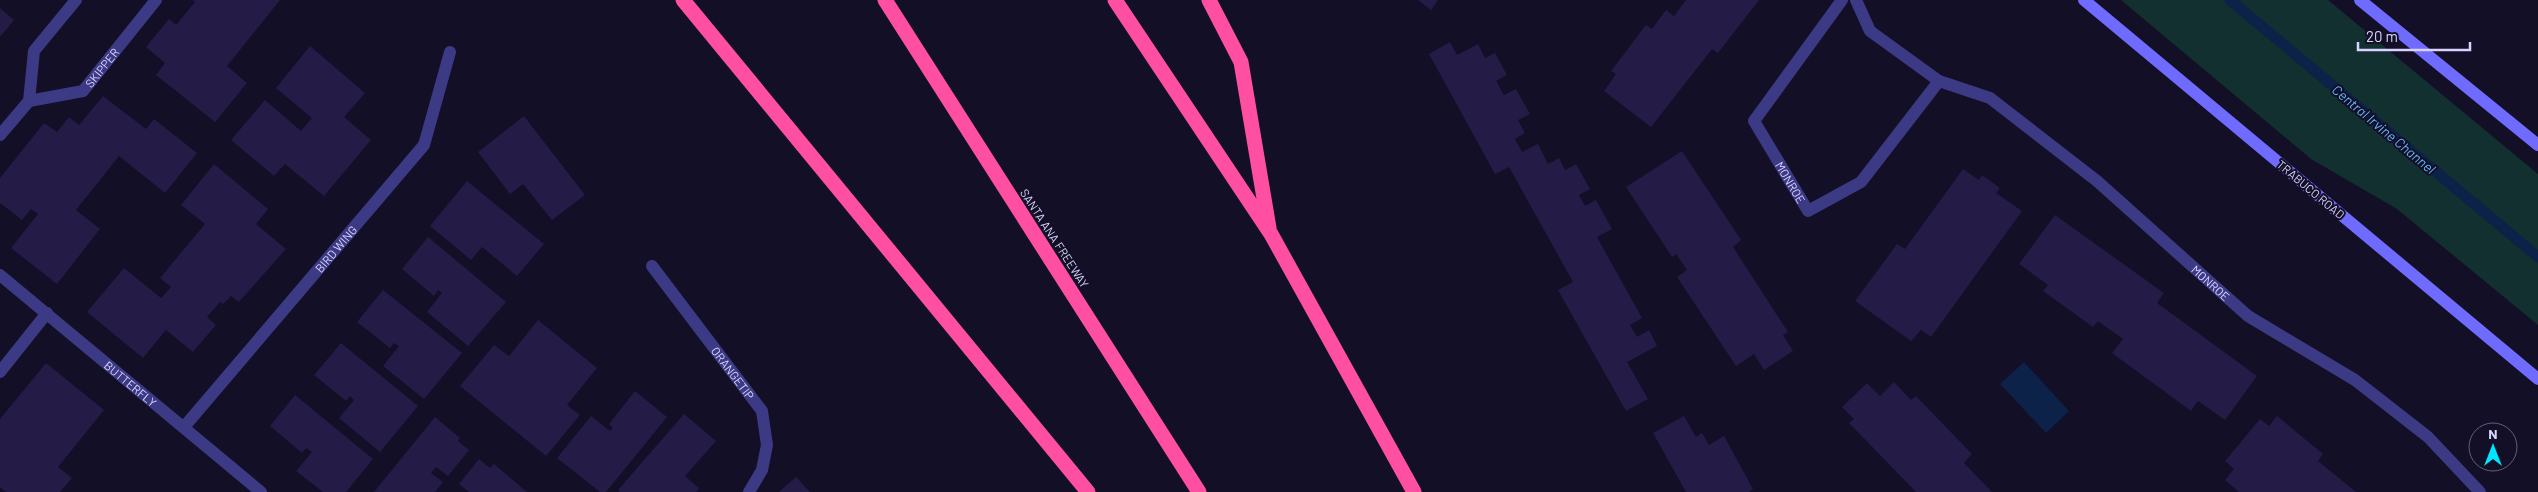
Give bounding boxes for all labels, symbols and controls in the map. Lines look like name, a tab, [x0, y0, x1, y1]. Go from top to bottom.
scale bar	[2358, 20, 2470, 52]
text: 20 m	[2366, 27, 2398, 45]
street label: SKIPPER	[82, 45, 122, 90]
water label: Central Irvine Channel	[2329, 81, 2439, 177]
street label: TRABUCO ROAD	[2274, 157, 2348, 221]
street label: MONROE	[1773, 159, 1809, 206]
street label: SANTA ANA FREEWAY	[1018, 186, 1092, 290]
street label: BIRD WING	[312, 223, 359, 275]
street label: MONROE	[2189, 262, 2233, 303]
street label: ORANGETIP	[709, 344, 757, 402]
street label: BUTTERFLY	[102, 358, 160, 410]
north arrow	[2468, 422, 2518, 472]
text: N	[2488, 425, 2498, 442]

